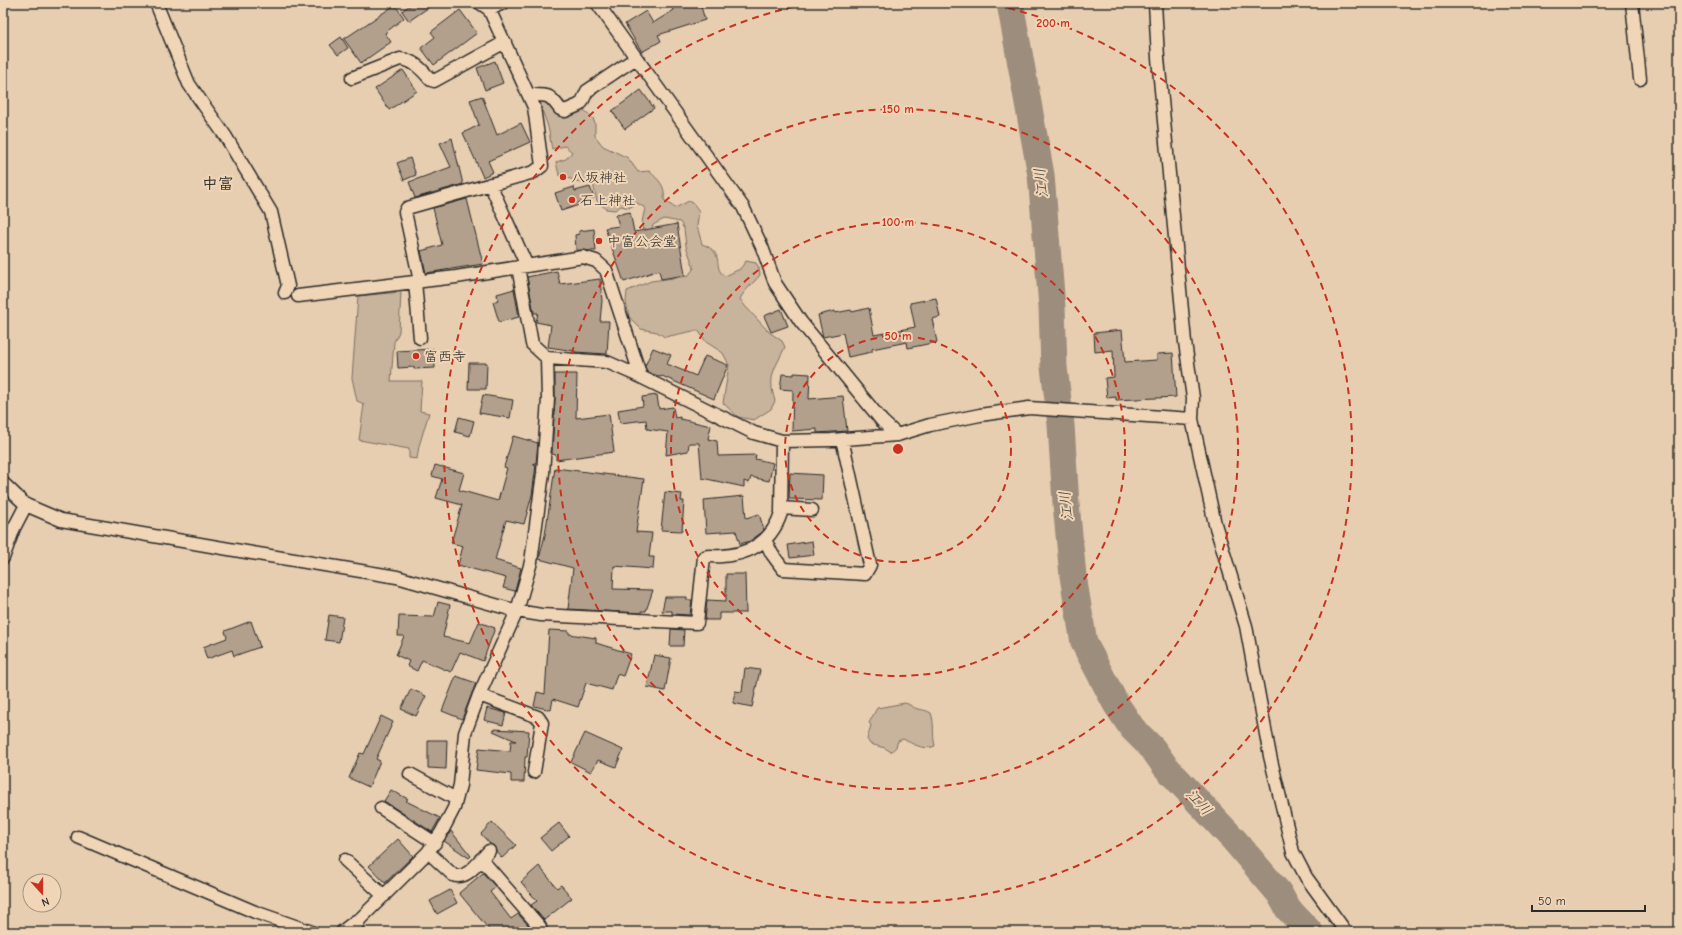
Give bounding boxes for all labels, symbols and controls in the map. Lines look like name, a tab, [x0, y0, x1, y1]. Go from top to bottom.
text: 200 m	[1036, 16, 1070, 30]
text: 150 m	[882, 102, 914, 116]
water label: 江川	[1030, 167, 1052, 199]
place label: 八坂神社	[571, 169, 627, 186]
marker: 八坂神社	[558, 172, 568, 182]
district label: 中富	[202, 175, 234, 193]
place label: 石上神社	[580, 192, 636, 209]
marker: 石上神社	[567, 195, 577, 205]
text: 100 m	[882, 215, 914, 229]
place label: 中富公会堂	[607, 233, 677, 250]
marker: 中富公会堂	[594, 236, 604, 246]
text: 50 m	[884, 329, 912, 343]
place label: 富西寺	[424, 348, 466, 365]
marker: 富西寺	[411, 351, 421, 361]
centre of rings	[891, 442, 905, 456]
water label: 江川	[1055, 490, 1077, 522]
water label: 江川	[1182, 785, 1216, 819]
north arrow	[22, 873, 62, 913]
scale bar	[1532, 887, 1645, 913]
text: 50 m	[1538, 894, 1566, 908]
text: N	[40, 895, 51, 909]

